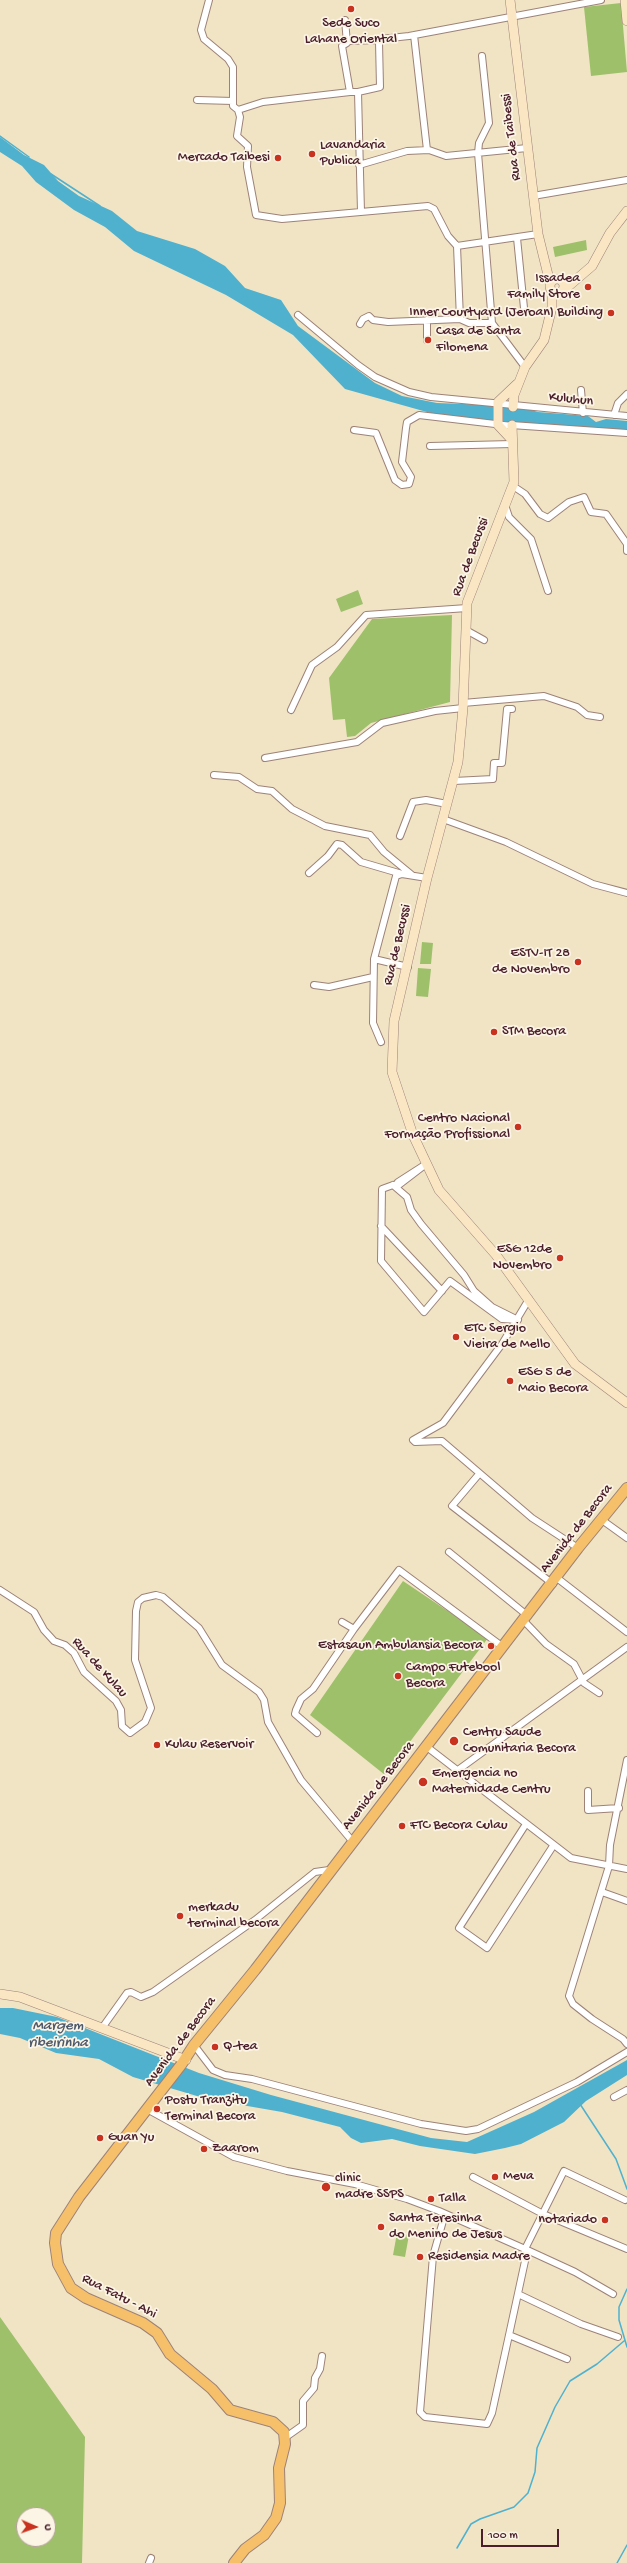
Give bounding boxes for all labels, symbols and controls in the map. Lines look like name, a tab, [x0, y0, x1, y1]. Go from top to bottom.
marker: Sede Suco Lahane Oriental	[346, 4, 356, 14]
place label: Sede Suco Lahane Oriental	[305, 16, 397, 48]
street label: Rua de Taibessi	[498, 92, 526, 182]
place label: Lavandaria Publica	[320, 138, 385, 170]
marker: Lavandaria Publica	[307, 149, 317, 159]
place label: Mercado Taibesi	[178, 150, 270, 166]
marker: Mercado Taibesi	[273, 153, 283, 163]
place label: Issadea Family Store	[507, 271, 580, 304]
marker: Issadea Family Store	[583, 282, 593, 292]
place label: Inner Courtyard (Jeroan) Building	[409, 305, 603, 321]
marker: Inner Courtyard (Jeroan) Building	[606, 308, 616, 318]
place label: Casa de Santa Filomena	[436, 324, 521, 356]
marker: Casa de Santa Filomena	[423, 335, 433, 345]
street label: Kuluhun	[548, 389, 594, 411]
street label: Rua de Becussi	[449, 515, 493, 599]
street label: Rua de Becussi	[381, 903, 415, 987]
place label: ESTV-IT 28 de Novembro	[492, 946, 570, 978]
marker: ESTV-IT 28 de Novembro	[573, 957, 583, 967]
place label: STM Becora	[502, 1024, 566, 1040]
marker: STM Becora	[489, 1027, 499, 1037]
place label: Centro Nacional Formação Profissional	[384, 1111, 510, 1144]
marker: Centro Nacional Formação Profissional	[513, 1122, 523, 1132]
place label: ESG 12de Novembro	[493, 1242, 552, 1274]
marker: ESG 12de Novembro	[555, 1253, 565, 1263]
place label: ETC Sergio Vieira de Mello	[464, 1321, 550, 1354]
marker: ETC Sergio Vieira de Mello	[451, 1332, 461, 1342]
place label: ESG 5 de Maio Becora	[518, 1365, 588, 1398]
marker: ESG 5 de Maio Becora	[505, 1376, 515, 1386]
street label: Avenida de Becora	[537, 1481, 617, 1577]
street label: Rua de Kulau	[68, 1634, 130, 1702]
place label: Estasaun Ambulansia Becora	[318, 1638, 483, 1654]
marker: Estasaun Ambulansia Becora	[486, 1641, 496, 1651]
place label: Campo Futebool Becora	[406, 1660, 500, 1692]
marker: Campo Futebool Becora	[393, 1671, 403, 1681]
place label: Centru Saude Comunitaria Becora	[463, 1725, 576, 1758]
marker: Centru Saude Comunitaria Becora	[448, 1735, 460, 1747]
place label: Kulau Reservoir	[165, 1737, 253, 1753]
street label: Avenida de Becora	[339, 1738, 419, 1834]
marker: Kulau Reservoir	[152, 1740, 162, 1750]
place label: Emergencia no Maternidade Centru	[432, 1766, 550, 1798]
marker: Emergencia no Maternidade Centru	[417, 1776, 429, 1788]
place label: FTC Becora Culau	[410, 1818, 507, 1834]
marker: FTC Becora Culau	[397, 1821, 407, 1831]
place label: merkadu terminal becora	[188, 1900, 279, 1932]
marker: merkadu terminal becora	[175, 1911, 185, 1921]
street label: Avenida de Becora	[142, 1994, 220, 2090]
water label: Margem ribeirinha	[28, 2018, 88, 2053]
place label: Q-tea	[223, 2039, 258, 2055]
marker: Q-tea	[210, 2042, 220, 2052]
place label: Postu Tranzitu Terminal Becora	[165, 2093, 256, 2126]
marker: Postu Tranzitu Terminal Becora	[152, 2104, 162, 2114]
place label: Guan Yu	[108, 2130, 154, 2146]
marker: Guan Yu	[95, 2133, 105, 2143]
place label: Zaarom	[212, 2141, 259, 2157]
marker: Zaarom	[199, 2144, 209, 2154]
place label: Meva	[503, 2169, 534, 2185]
place label: clinic madre SSPS	[335, 2171, 404, 2204]
marker: Meva	[490, 2172, 500, 2182]
marker: clinic madre SSPS	[320, 2181, 332, 2193]
place label: Talla	[439, 2191, 466, 2207]
marker: Talla	[426, 2194, 436, 2204]
place label: Santa Teresinha do Menino de Jesus	[389, 2211, 502, 2244]
place label: notariado	[538, 2212, 597, 2228]
marker: notariado	[600, 2215, 610, 2225]
marker: Santa Teresinha do Menino de Jesus	[376, 2222, 386, 2232]
place label: Residensia Madre	[428, 2249, 530, 2265]
marker: Residensia Madre	[415, 2252, 425, 2262]
street label: Rua Fatu - Ahi	[79, 2271, 159, 2323]
north arrow	[16, 2507, 56, 2547]
scale bar	[483, 2521, 561, 2547]
text: U	[41, 2524, 53, 2531]
text: 100 m	[488, 2529, 518, 2543]

